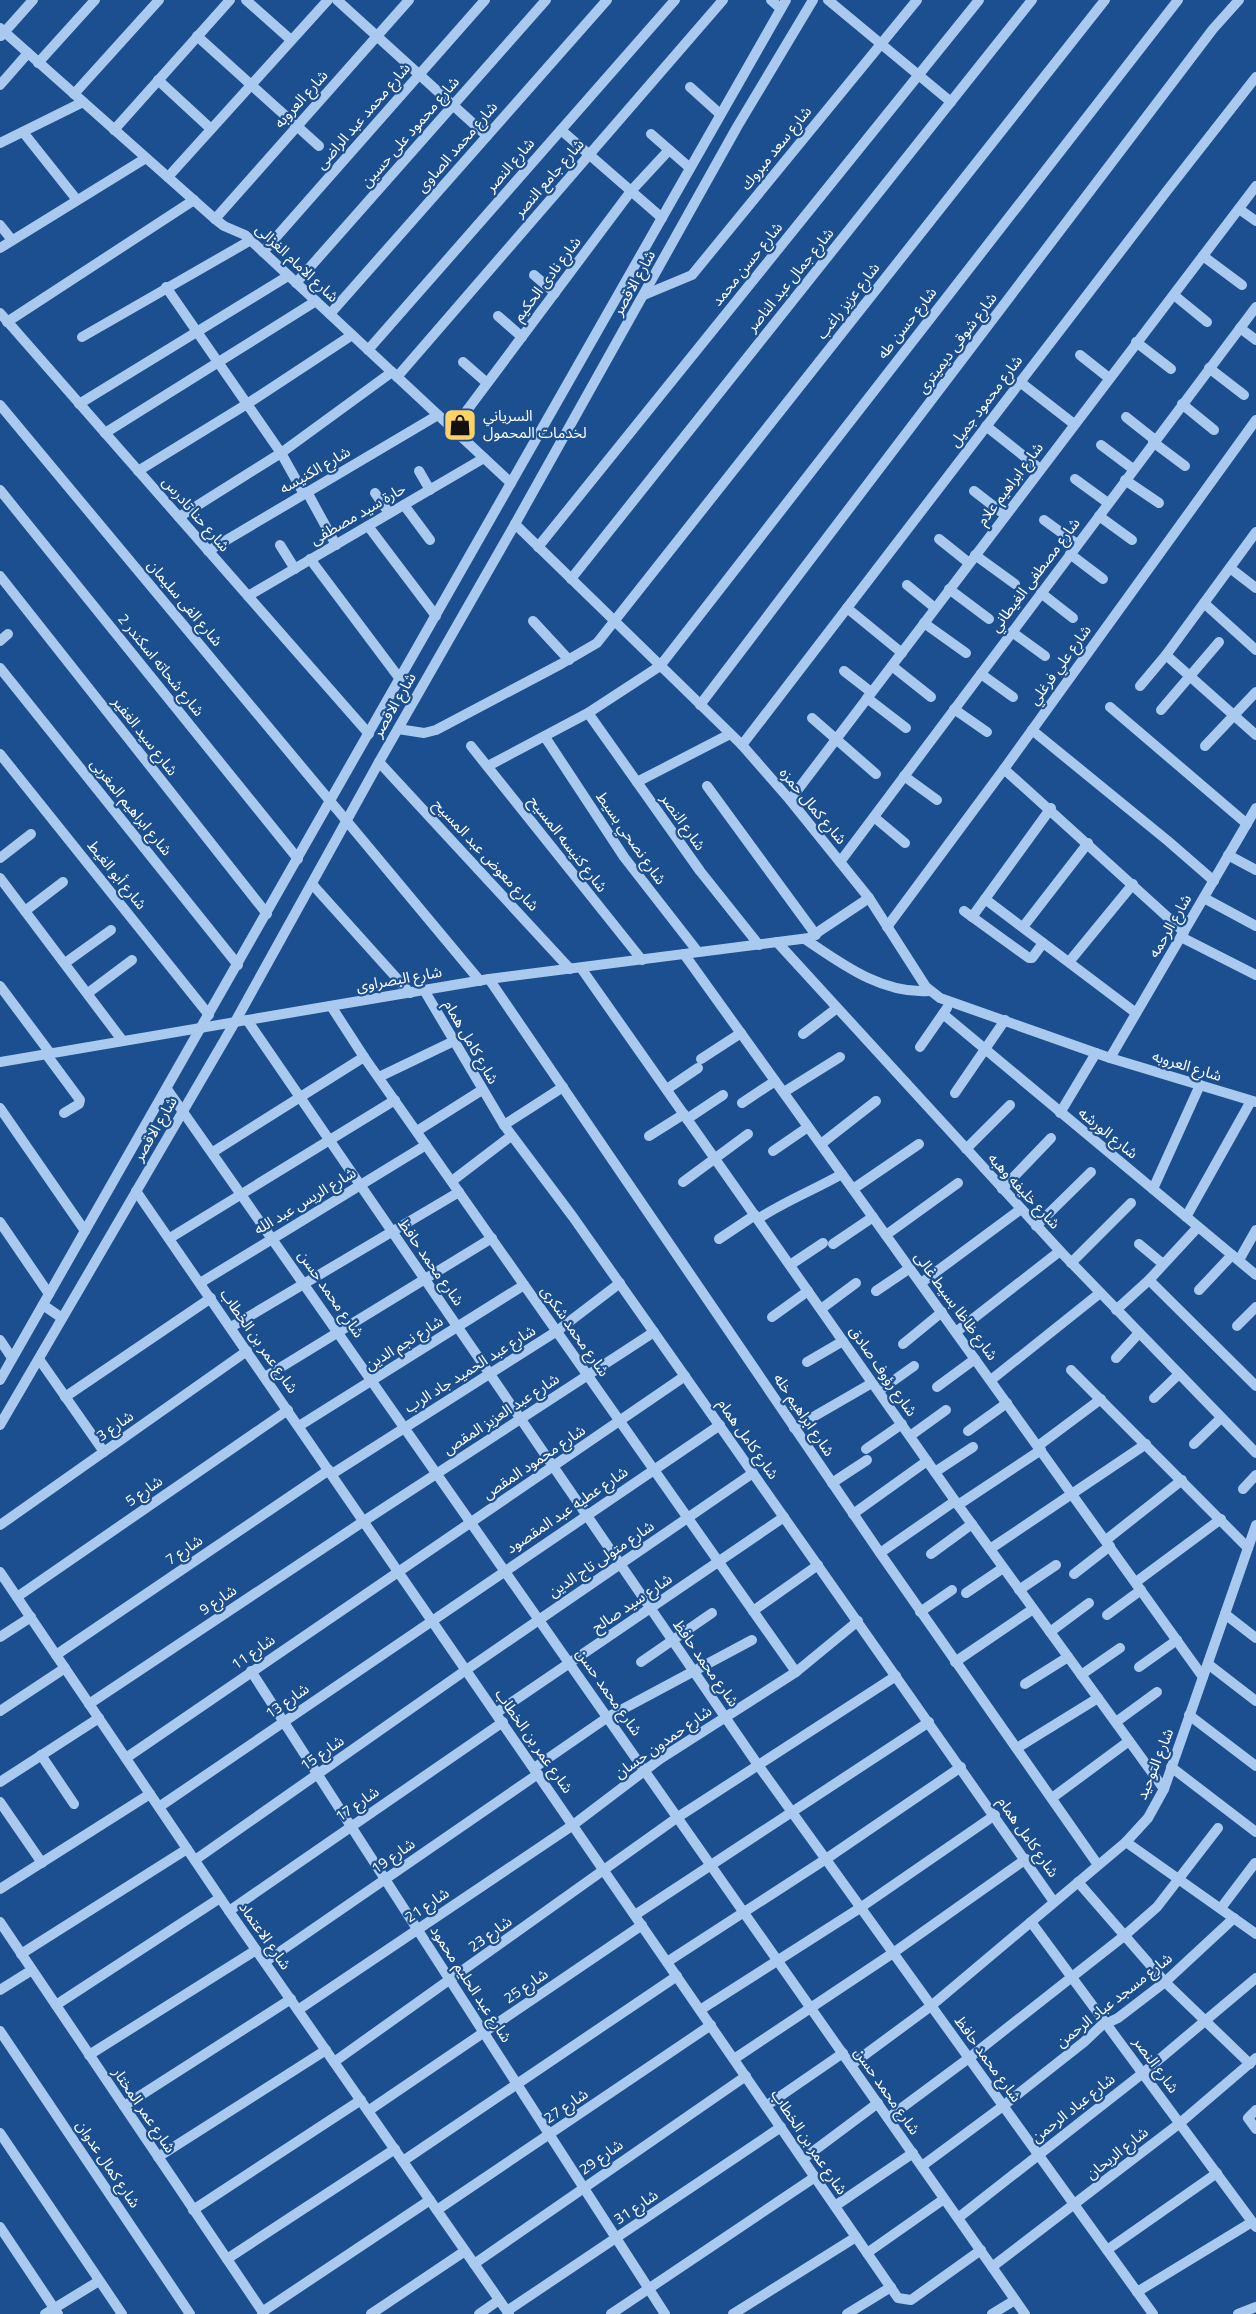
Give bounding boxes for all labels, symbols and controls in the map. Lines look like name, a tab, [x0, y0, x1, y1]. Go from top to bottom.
street label: شارع محمد عبد الراضى	[310, 57, 417, 175]
street label: شارع العروبه	[268, 64, 334, 134]
street label: شارع محمود على حسين	[355, 71, 465, 193]
street label: شارع محمد الصاوى	[411, 96, 504, 198]
street label: شارع سعد مبروك	[734, 101, 818, 195]
street label: شارع النصر	[479, 132, 541, 198]
street label: شارع جامع النصر	[507, 133, 590, 223]
street label: شارع حسن محمد	[705, 216, 789, 311]
street label: شارع الامام الغزالى	[250, 218, 344, 308]
street label: شارع جمال عبد الناصر	[740, 222, 840, 338]
street label: شارع نادى الحكيم	[507, 231, 587, 327]
street label: شارع الاقصر	[606, 246, 662, 321]
street label: شارع عزيز راغب	[810, 257, 886, 345]
street label: شارع حسن طه	[871, 282, 943, 364]
street label: شارع شوقى ديميترى	[911, 287, 1003, 399]
street label: شارع محمود جميل	[943, 350, 1029, 452]
place label: السرياني لخدمات المحمول	[483, 404, 587, 444]
shop icon: السرياني لخدمات المحمول	[442, 407, 478, 443]
street label: شارع ابراهيم علام	[971, 437, 1050, 531]
street label: شارع الكنيسه	[275, 440, 355, 500]
street label: شارع حنا تادرس	[156, 471, 236, 557]
street label: حارة سيد مصطفى	[306, 477, 410, 550]
street label: شارع مصطفى الغيطاني	[984, 512, 1086, 637]
street label: شارع الفى سليمان	[141, 554, 229, 652]
street label: شارع شحاته اسكندر 2	[112, 608, 210, 722]
street label: شارع علي فرغلي	[1023, 620, 1098, 710]
street label: شارع الاقصر	[365, 668, 422, 743]
street label: شارع سيد الغفير	[106, 690, 184, 781]
street label: شارع ابراهيم المغربى	[84, 753, 178, 861]
street label: شارع كمال حمزه	[773, 762, 853, 850]
street label: شارع نصحي بسيط	[590, 786, 672, 890]
street label: شارع النصر	[654, 788, 712, 856]
street label: شارع كنيسه المسيح	[523, 791, 614, 898]
street label: شارع معوض عبد المسيح	[427, 793, 545, 917]
street label: شارع أبو الغيط	[81, 835, 153, 915]
street label: شارع الرحمه	[1142, 889, 1198, 962]
street label: شارع البصراوى	[354, 960, 444, 998]
street label: شارع كامل همام	[437, 995, 505, 1089]
street label: شارع العروبه	[1149, 1044, 1225, 1088]
street label: شارع الاقصر	[126, 1092, 183, 1167]
street label: شارع الورشه	[1073, 1101, 1143, 1165]
street label: شارع خليفه وهبه	[982, 1147, 1066, 1235]
street label: شارع الريس عبد الله	[249, 1161, 361, 1241]
street label: شارع محمد حافظ	[392, 1213, 470, 1311]
street label: شارع محمد حسن	[292, 1245, 370, 1343]
street label: شارع ظاظا بسيط غالى	[908, 1246, 1004, 1366]
street label: شارع محمد شكرى	[535, 1280, 616, 1382]
street label: شارع عمر بن الخطاب	[214, 1284, 304, 1399]
street label: شارع نجم الدين	[360, 1309, 448, 1377]
street label: شارع عبد الحميد جاد الرب	[400, 1319, 541, 1419]
street label: شارع رؤوف صادق	[843, 1321, 923, 1422]
street label: شارع عبد العزيز المقص	[438, 1367, 564, 1461]
street label: شارع ابراهيم خله	[767, 1369, 841, 1462]
street label: شارع كامل همام	[711, 1394, 785, 1485]
street label: شارع 3	[91, 1404, 139, 1448]
street label: شارع محمود المقص	[478, 1418, 591, 1506]
street label: شارع عطيه عبد المقصود	[501, 1460, 633, 1560]
street label: شارع 5	[120, 1469, 168, 1513]
street label: شارع متولى تاج الدين	[543, 1514, 659, 1604]
street label: شارع 7	[160, 1528, 208, 1571]
street label: شارع سيد صالح	[587, 1567, 677, 1639]
street label: شارع 9	[194, 1578, 242, 1621]
street label: شارع محمد حافظ	[667, 1614, 745, 1712]
street label: شارع 11	[226, 1628, 280, 1676]
street label: شارع محمد حسن	[570, 1643, 648, 1741]
street label: شارع 13	[260, 1677, 314, 1725]
street label: شارع عمر بن الخطاب	[489, 1684, 579, 1799]
street label: شارع حمدون حسان	[609, 1699, 717, 1785]
street label: شارع التوحيد	[1130, 1724, 1180, 1803]
street label: شارع 15	[295, 1729, 349, 1777]
street label: شارع 17	[330, 1780, 384, 1828]
street label: شارع كامل همام	[991, 1792, 1065, 1883]
street label: شارع 19	[366, 1832, 420, 1880]
street label: شارع 21	[400, 1881, 454, 1929]
street label: شارع الاعتماد	[233, 1897, 297, 1975]
street label: شارع 23	[463, 1910, 517, 1958]
street label: شارع عبد الحليم محمود	[424, 1921, 518, 2048]
street label: شارع مسجد عباد الرحمن	[1050, 1946, 1178, 2053]
street label: شارع 25	[499, 1962, 553, 2010]
street label: شارع محمد حافظ	[948, 2011, 1028, 2108]
street label: شارع النصر	[1127, 2031, 1185, 2099]
street label: شارع محمد حسن	[848, 2042, 926, 2140]
street label: شارع عمر المختار	[106, 2061, 182, 2158]
street label: شارع عباد الرحمن	[1026, 2067, 1120, 2149]
street label: شارع 27	[539, 2082, 593, 2130]
street label: شارع عمر بن الخطاب	[765, 2084, 854, 2200]
street label: شارع كمال عدوان	[70, 2115, 146, 2213]
street label: شارع الريحان	[1080, 2121, 1154, 2185]
street label: شارع 29	[574, 2133, 628, 2181]
street label: شارع 31	[609, 2183, 663, 2231]

